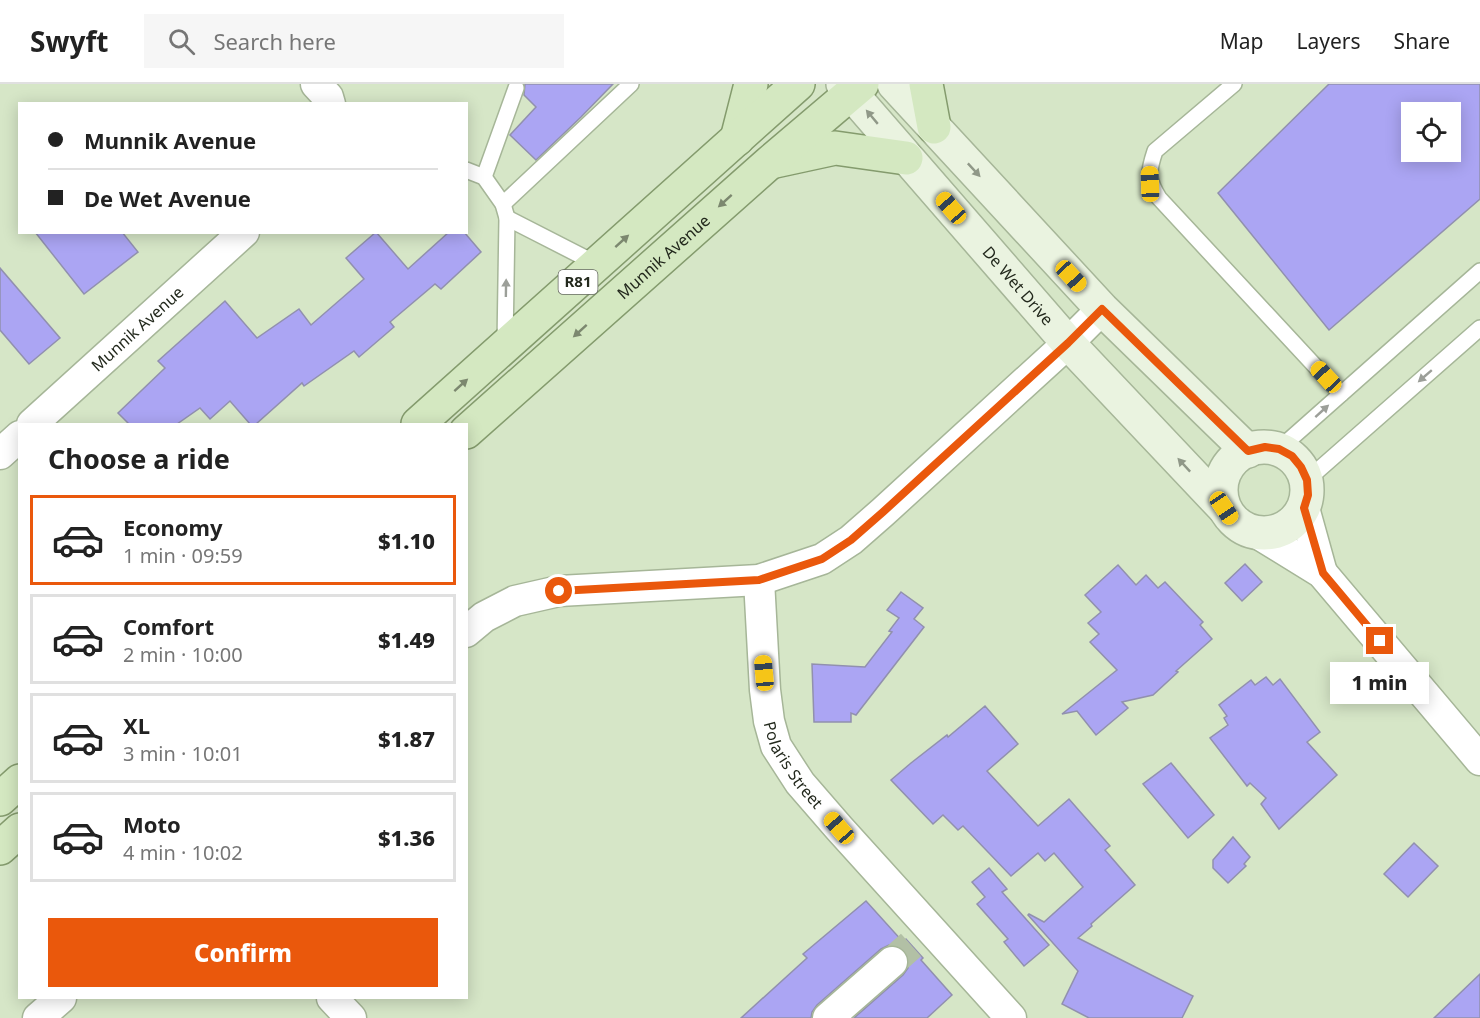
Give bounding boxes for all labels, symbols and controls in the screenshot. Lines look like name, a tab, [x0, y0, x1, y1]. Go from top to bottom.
search box	[144, 14, 564, 68]
text: Swyft	[30, 22, 108, 60]
icon: search	[165, 25, 198, 58]
text: Search here	[213, 26, 336, 56]
text: Map	[1220, 27, 1264, 55]
text: Layers	[1297, 27, 1361, 55]
text: Share	[1394, 27, 1450, 55]
map controls	[1401, 102, 1461, 162]
button: locate	[1401, 102, 1461, 162]
one-way arrow	[866, 110, 879, 125]
text: Munnik Avenue	[84, 125, 256, 155]
one-way arrow	[966, 163, 980, 177]
car	[1140, 166, 1160, 202]
text: De Wet Avenue	[84, 183, 251, 213]
car	[932, 189, 970, 227]
one-way arrow	[718, 194, 733, 207]
street label: Munnik Avenue	[612, 210, 715, 304]
one-way arrow	[615, 234, 630, 248]
street label: De Wet Drive	[978, 241, 1059, 330]
car	[1052, 257, 1090, 295]
road number: R81	[558, 270, 598, 294]
one-way arrow	[501, 279, 511, 298]
street label: Munnik Avenue	[86, 281, 188, 376]
one-way arrow	[573, 324, 588, 337]
car	[1307, 358, 1345, 396]
one-way arrow	[1418, 369, 1433, 382]
one-way arrow	[454, 378, 469, 392]
one-way arrow	[1315, 404, 1330, 418]
text: Choose a ride	[48, 440, 230, 477]
one-way arrow	[1177, 458, 1191, 473]
car	[1206, 488, 1242, 528]
text: Economy	[123, 512, 222, 542]
icon: car	[51, 513, 105, 567]
text: $1.10	[378, 525, 435, 555]
text: 1 min · 09:59	[123, 542, 243, 569]
route start	[545, 577, 572, 604]
text: Comfort	[123, 611, 214, 641]
icon: car	[51, 612, 105, 666]
text: $1.49	[378, 624, 435, 654]
route end	[1366, 627, 1393, 654]
text: 2 min · 10:00	[123, 641, 243, 668]
car	[753, 654, 775, 692]
callout: 1 min	[1330, 662, 1430, 704]
text: 1 min	[1352, 669, 1407, 696]
text: XL	[123, 710, 150, 740]
icon: car	[51, 711, 105, 765]
street label: Polaris Street	[759, 719, 828, 813]
text: $1.87	[378, 723, 435, 753]
text: 3 min · 10:01	[123, 740, 243, 767]
text: Moto	[123, 809, 181, 839]
car	[820, 809, 858, 847]
icon: car	[51, 810, 105, 864]
text: $1.36	[378, 822, 435, 852]
text: 4 min · 10:02	[123, 839, 243, 866]
button: Confirm	[48, 918, 438, 987]

